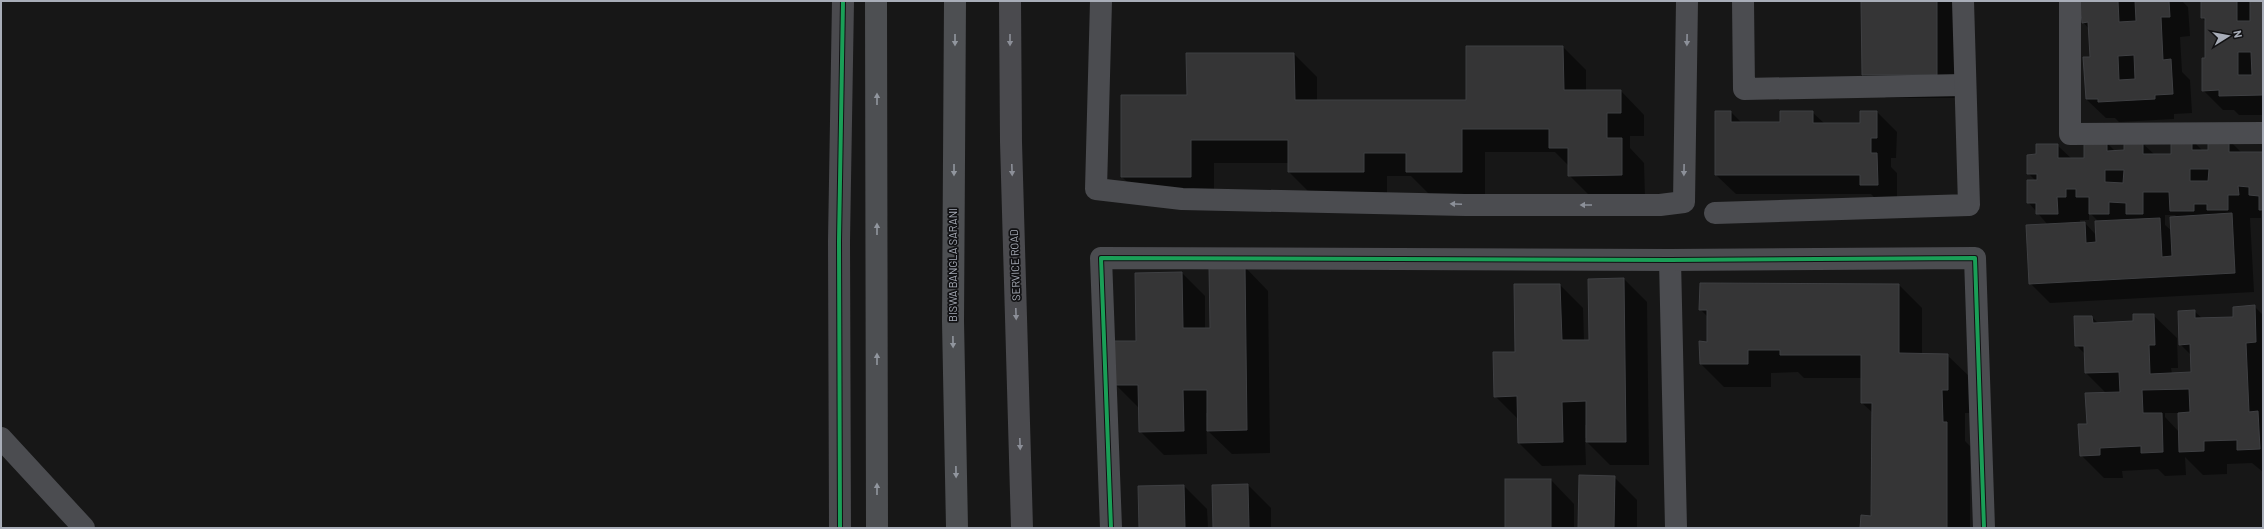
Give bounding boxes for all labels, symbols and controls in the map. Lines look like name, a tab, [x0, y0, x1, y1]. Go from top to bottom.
north arrow	[2208, 16, 2248, 56]
text: N	[2231, 29, 2245, 39]
one-way arrow	[952, 34, 958, 47]
one-way arrow	[1007, 34, 1013, 47]
one-way arrow	[1683, 34, 1690, 46]
one-way arrow	[874, 92, 880, 105]
one-way arrow	[951, 164, 957, 177]
one-way arrow	[1009, 164, 1015, 177]
one-way arrow	[1681, 164, 1687, 177]
one-way arrow	[1450, 201, 1462, 208]
one-way arrow	[1579, 202, 1592, 208]
street label: BISWA BANGLA SARANI	[946, 208, 959, 322]
one-way arrow	[874, 222, 880, 235]
street label: SERVICE ROAD	[1007, 229, 1022, 301]
one-way arrow	[1013, 308, 1019, 321]
one-way arrow	[950, 336, 956, 349]
one-way arrow	[874, 352, 880, 365]
one-way arrow	[1017, 438, 1023, 451]
one-way arrow	[952, 466, 959, 478]
one-way arrow	[874, 482, 880, 495]

